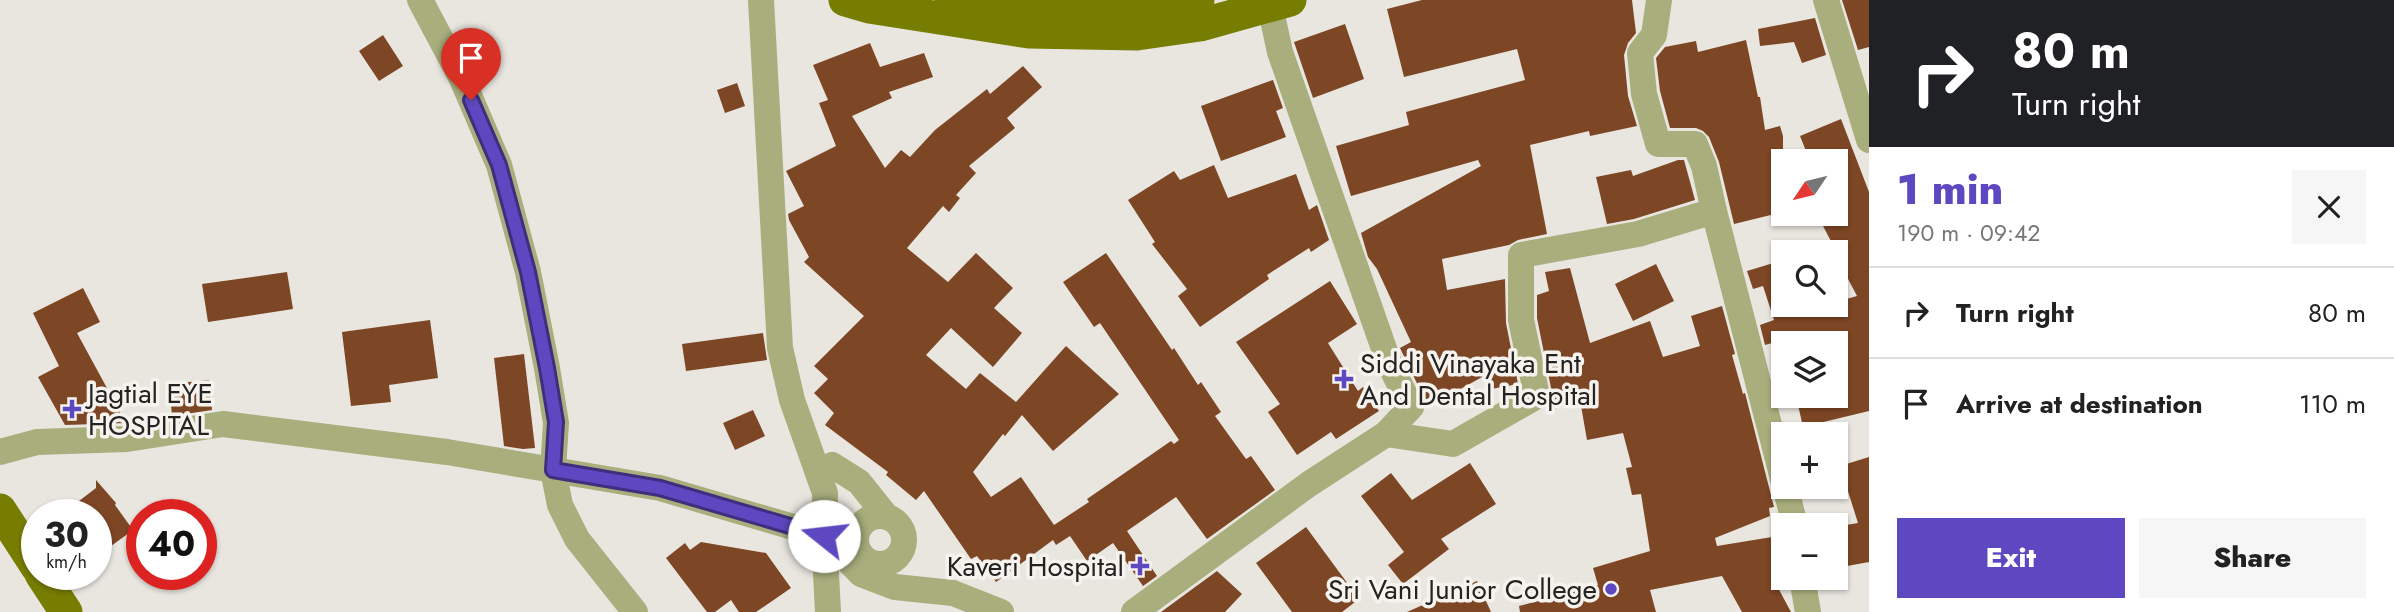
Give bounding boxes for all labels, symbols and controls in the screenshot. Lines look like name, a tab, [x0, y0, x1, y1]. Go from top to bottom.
text: 80 m	[2012, 16, 2130, 86]
pin	[441, 28, 501, 100]
icon: right	[1897, 28, 1988, 119]
icon: arrive	[452, 39, 490, 77]
text: Turn right	[2012, 81, 2141, 127]
north arrow	[1771, 149, 1848, 226]
map controls	[1771, 149, 1848, 590]
text: 1 min	[1897, 159, 2003, 220]
button: close	[2292, 170, 2366, 244]
text: 190 m · 09:42	[1897, 216, 2040, 250]
button: search	[1771, 240, 1848, 317]
icon: right	[1897, 294, 1935, 332]
text: Turn right	[1956, 294, 2074, 332]
text: 80 m	[2308, 294, 2366, 332]
button: layers	[1771, 331, 1848, 408]
place label: Siddi Vinayaka Ent And Dental Hospital	[1360, 343, 1597, 416]
marker: Siddi Vinayaka Ent And Dental Hospital	[1334, 369, 1354, 389]
place label: Jagtial EYE HOSPITAL	[84, 373, 213, 446]
icon: arrive	[1897, 385, 1935, 423]
text: Arrive at destination	[1956, 385, 2203, 423]
text: 110 m	[2299, 385, 2366, 423]
marker: Jagtial EYE HOSPITAL	[62, 399, 82, 419]
button: +	[1771, 422, 1848, 499]
speed limit sign: 40	[126, 499, 217, 590]
position arrow	[787, 499, 861, 573]
text: 30	[44, 510, 89, 560]
button: −	[1771, 513, 1848, 590]
button: Exit	[1897, 518, 2125, 598]
button: Share	[2139, 518, 2366, 598]
place label: Kaveri Hospital	[947, 546, 1124, 587]
text: km/h	[46, 549, 87, 575]
marker: Kaveri Hospital	[1130, 556, 1150, 576]
place label: Sri Vani Junior College	[1328, 569, 1597, 610]
marker: Sri Vani Junior College	[1603, 581, 1619, 597]

